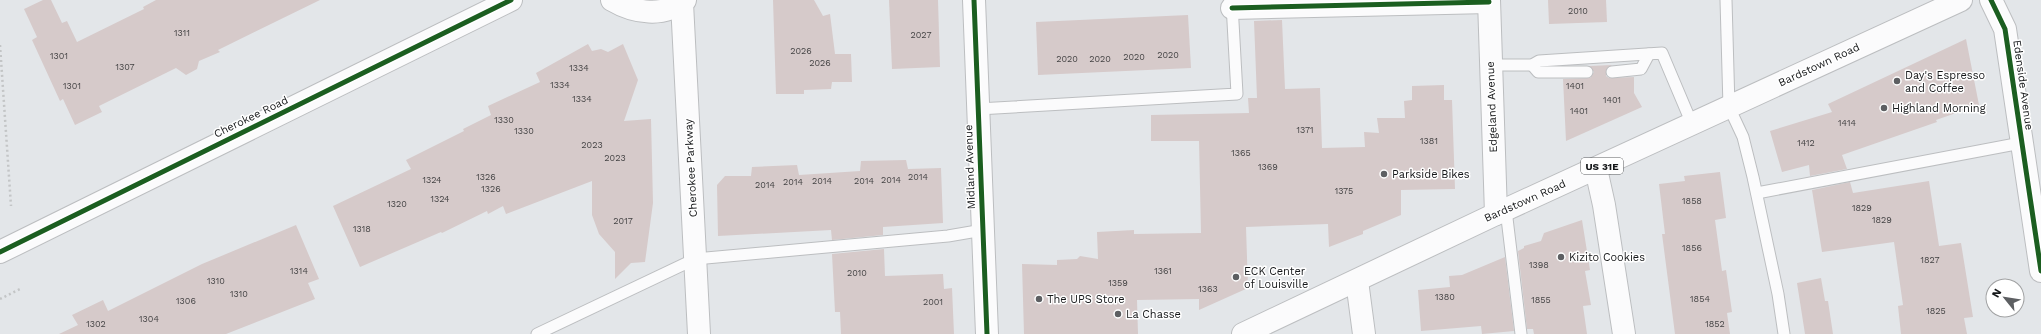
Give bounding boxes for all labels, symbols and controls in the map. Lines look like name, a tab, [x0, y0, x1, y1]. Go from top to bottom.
house number: 2010	[1568, 6, 1588, 16]
house number: 1311	[174, 28, 190, 38]
house number: 2027	[911, 30, 931, 40]
street label: Edenside Avenue	[2010, 39, 2036, 131]
street label: Bardstown Road	[1776, 41, 1862, 89]
house number: 2026	[790, 46, 812, 56]
house number: 2020	[1157, 50, 1179, 60]
house number: 1301	[50, 51, 68, 61]
house number: 2020	[1123, 52, 1145, 62]
house number: 2020	[1056, 54, 1078, 64]
house number: 2020	[1089, 54, 1111, 64]
house number: 2026	[809, 58, 831, 68]
street label: Edgeland Avenue	[1484, 61, 1500, 153]
house number: 1307	[115, 62, 135, 72]
house number: 1334	[569, 63, 589, 73]
place label: Day's Espresso and Coffee	[1905, 69, 1985, 95]
marker: Day's Espresso and Coffee	[1892, 76, 1902, 86]
house number: 1334	[550, 80, 570, 90]
house number: 1301	[63, 81, 81, 91]
house number: 1401	[1566, 81, 1584, 91]
street label: Cherokee Road	[212, 93, 290, 141]
house number: 1334	[572, 94, 592, 104]
house number: 1401	[1603, 95, 1621, 105]
place label: Highland Morning	[1892, 102, 1986, 115]
marker: Highland Morning	[1879, 103, 1889, 113]
house number: 1401	[1570, 106, 1588, 116]
house number: 1330	[494, 115, 514, 125]
street label: Cherokee Parkway	[682, 118, 700, 217]
house number: 1414	[1838, 118, 1856, 128]
street label: Midland Avenue	[962, 124, 978, 210]
house number: 1371	[1297, 125, 1313, 135]
house number: 1330	[514, 126, 534, 136]
house number: 1381	[1420, 136, 1438, 146]
house number: 1412	[1797, 138, 1815, 148]
house number: 2023	[581, 140, 603, 150]
house number: 1365	[1231, 148, 1251, 158]
house number: 2023	[604, 153, 626, 163]
road number: US 31E	[1581, 158, 1623, 174]
house number: 1369	[1258, 162, 1278, 172]
place label: Parkside Bikes	[1392, 168, 1470, 181]
marker: Parkside Bikes	[1379, 169, 1389, 179]
house number: 1326	[476, 172, 496, 182]
house number: 2014	[908, 172, 928, 182]
house number: 1324	[422, 175, 442, 185]
house number: 2014	[881, 175, 901, 185]
house number: 2014	[812, 176, 832, 186]
house number: 2014	[854, 176, 874, 186]
house number: 2014	[783, 177, 803, 187]
street label: Bardstown Road	[1482, 177, 1568, 225]
house number: 2014	[755, 180, 775, 190]
house number: 1326	[481, 184, 501, 194]
house number: 1375	[1335, 186, 1353, 196]
house number: 1324	[430, 194, 450, 204]
house number: 1858	[1682, 196, 1702, 206]
house number: 1320	[387, 199, 407, 209]
house number: 1829	[1852, 203, 1872, 213]
house number: 1829	[1872, 215, 1892, 225]
house number: 2017	[613, 216, 633, 226]
house number: 1318	[353, 224, 371, 234]
house number: 1856	[1682, 243, 1702, 253]
place label: Kizito Cookies	[1569, 251, 1645, 264]
marker: Kizito Cookies	[1556, 252, 1566, 262]
house number: 1827	[1920, 255, 1940, 265]
house number: 1398	[1529, 260, 1549, 270]
place label: ECK Center of Louisville	[1244, 265, 1308, 291]
house number: 1314	[290, 266, 308, 276]
house number: 1361	[1154, 266, 1172, 276]
house number: 2010	[847, 268, 867, 278]
marker: ECK Center of Louisville	[1231, 272, 1241, 282]
house number: 1310	[207, 276, 225, 286]
house number: 1359	[1108, 278, 1128, 288]
north arrow	[1985, 278, 2025, 318]
house number: 1363	[1198, 284, 1218, 294]
text: N	[1989, 286, 2004, 300]
house number: 1310	[230, 289, 248, 299]
house number: 1380	[1435, 292, 1455, 302]
place label: The UPS Store	[1047, 293, 1125, 306]
marker: The UPS Store	[1034, 294, 1044, 304]
house number: 1854	[1690, 294, 1710, 304]
house number: 1855	[1531, 295, 1551, 305]
house number: 1306	[176, 296, 196, 306]
house number: 2001	[923, 297, 943, 307]
house number: 1825	[1926, 306, 1946, 316]
place label: La Chasse	[1126, 308, 1181, 321]
marker: La Chasse	[1113, 309, 1123, 319]
house number: 1304	[139, 314, 159, 324]
house number: 1302	[86, 319, 106, 329]
house number: 1852	[1705, 319, 1725, 329]

